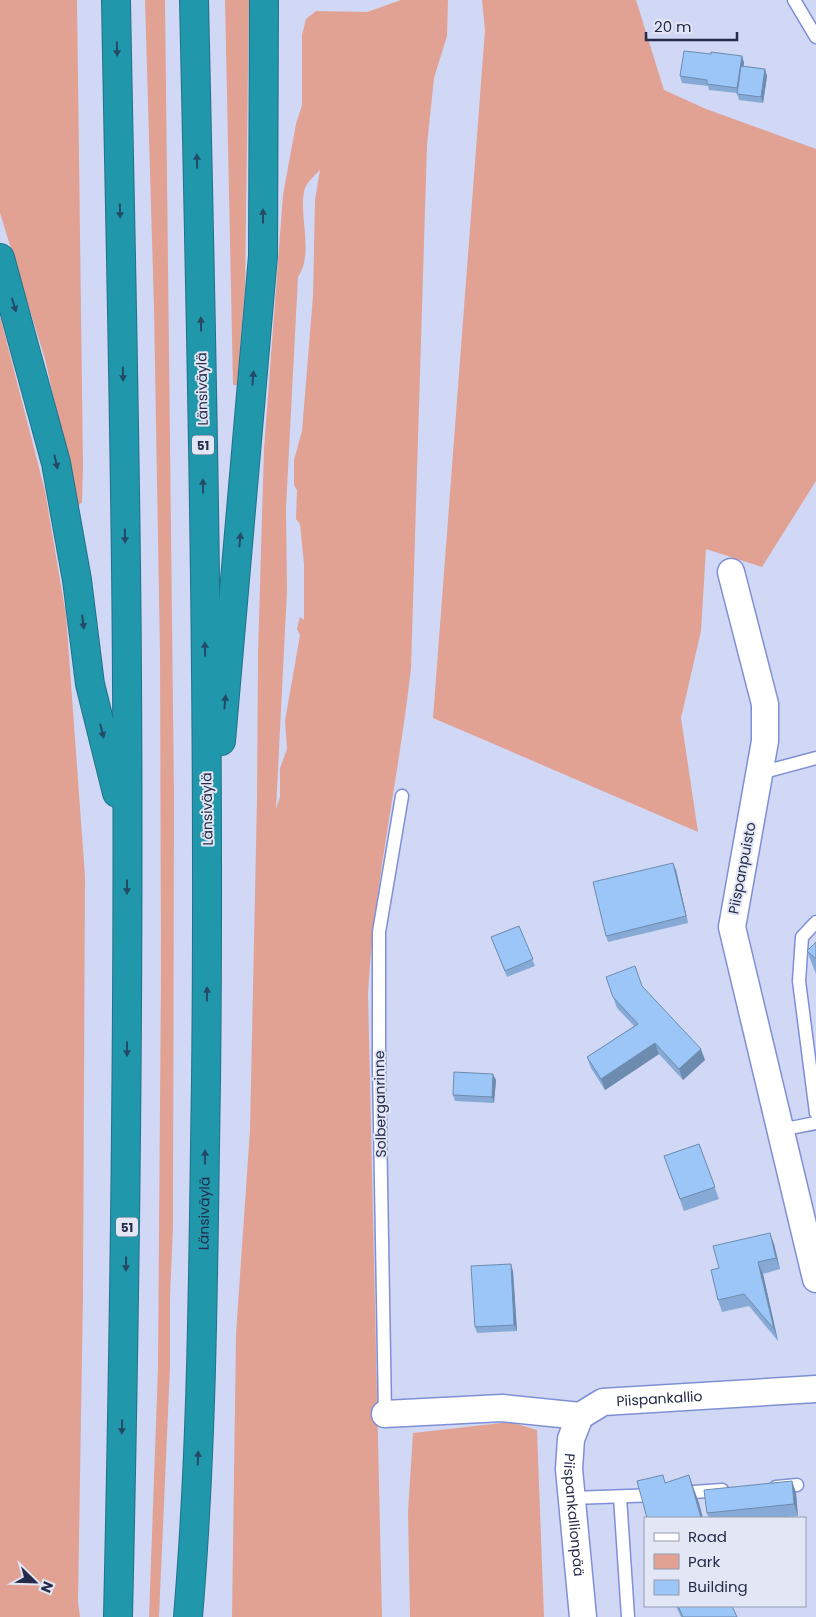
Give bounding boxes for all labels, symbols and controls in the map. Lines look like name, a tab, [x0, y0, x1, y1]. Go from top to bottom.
scale bar	[646, 10, 737, 42]
text: 20 m	[654, 16, 692, 37]
one-way arrow	[113, 41, 121, 57]
one-way arrow	[193, 153, 201, 169]
one-way arrow	[116, 203, 124, 219]
one-way arrow	[259, 208, 267, 224]
one-way arrow	[10, 297, 18, 312]
one-way arrow	[197, 315, 205, 331]
street label: Länsiväylä	[191, 352, 213, 426]
one-way arrow	[119, 366, 127, 382]
one-way arrow	[250, 370, 258, 386]
road number: 51	[192, 436, 214, 454]
one-way arrow	[52, 454, 60, 469]
one-way arrow	[199, 478, 207, 494]
one-way arrow	[121, 528, 129, 544]
one-way arrow	[236, 532, 244, 548]
one-way arrow	[79, 614, 87, 630]
one-way arrow	[201, 640, 209, 656]
one-way arrow	[221, 694, 229, 710]
one-way arrow	[98, 723, 106, 738]
street label: Länsiväylä	[196, 772, 218, 846]
street label: Piispanpuisto	[723, 820, 761, 916]
one-way arrow	[123, 879, 131, 895]
one-way arrow	[203, 986, 211, 1002]
one-way arrow	[123, 1041, 131, 1057]
street label: Solberganrinne	[369, 1050, 391, 1158]
one-way arrow	[201, 1148, 209, 1164]
street label: Länsiväylä	[193, 1177, 215, 1250]
road number: 51	[116, 1218, 138, 1236]
one-way arrow	[122, 1256, 130, 1272]
street label: Piispankallio	[616, 1386, 703, 1411]
one-way arrow	[118, 1419, 126, 1435]
one-way arrow	[194, 1450, 202, 1466]
street label: Piispankallionpää	[559, 1453, 589, 1578]
legend	[644, 1517, 806, 1607]
text: Road	[688, 1526, 727, 1547]
text: Park	[688, 1551, 720, 1572]
north arrow	[10, 1557, 60, 1607]
text: Building	[688, 1576, 748, 1597]
text: N	[36, 1578, 58, 1596]

